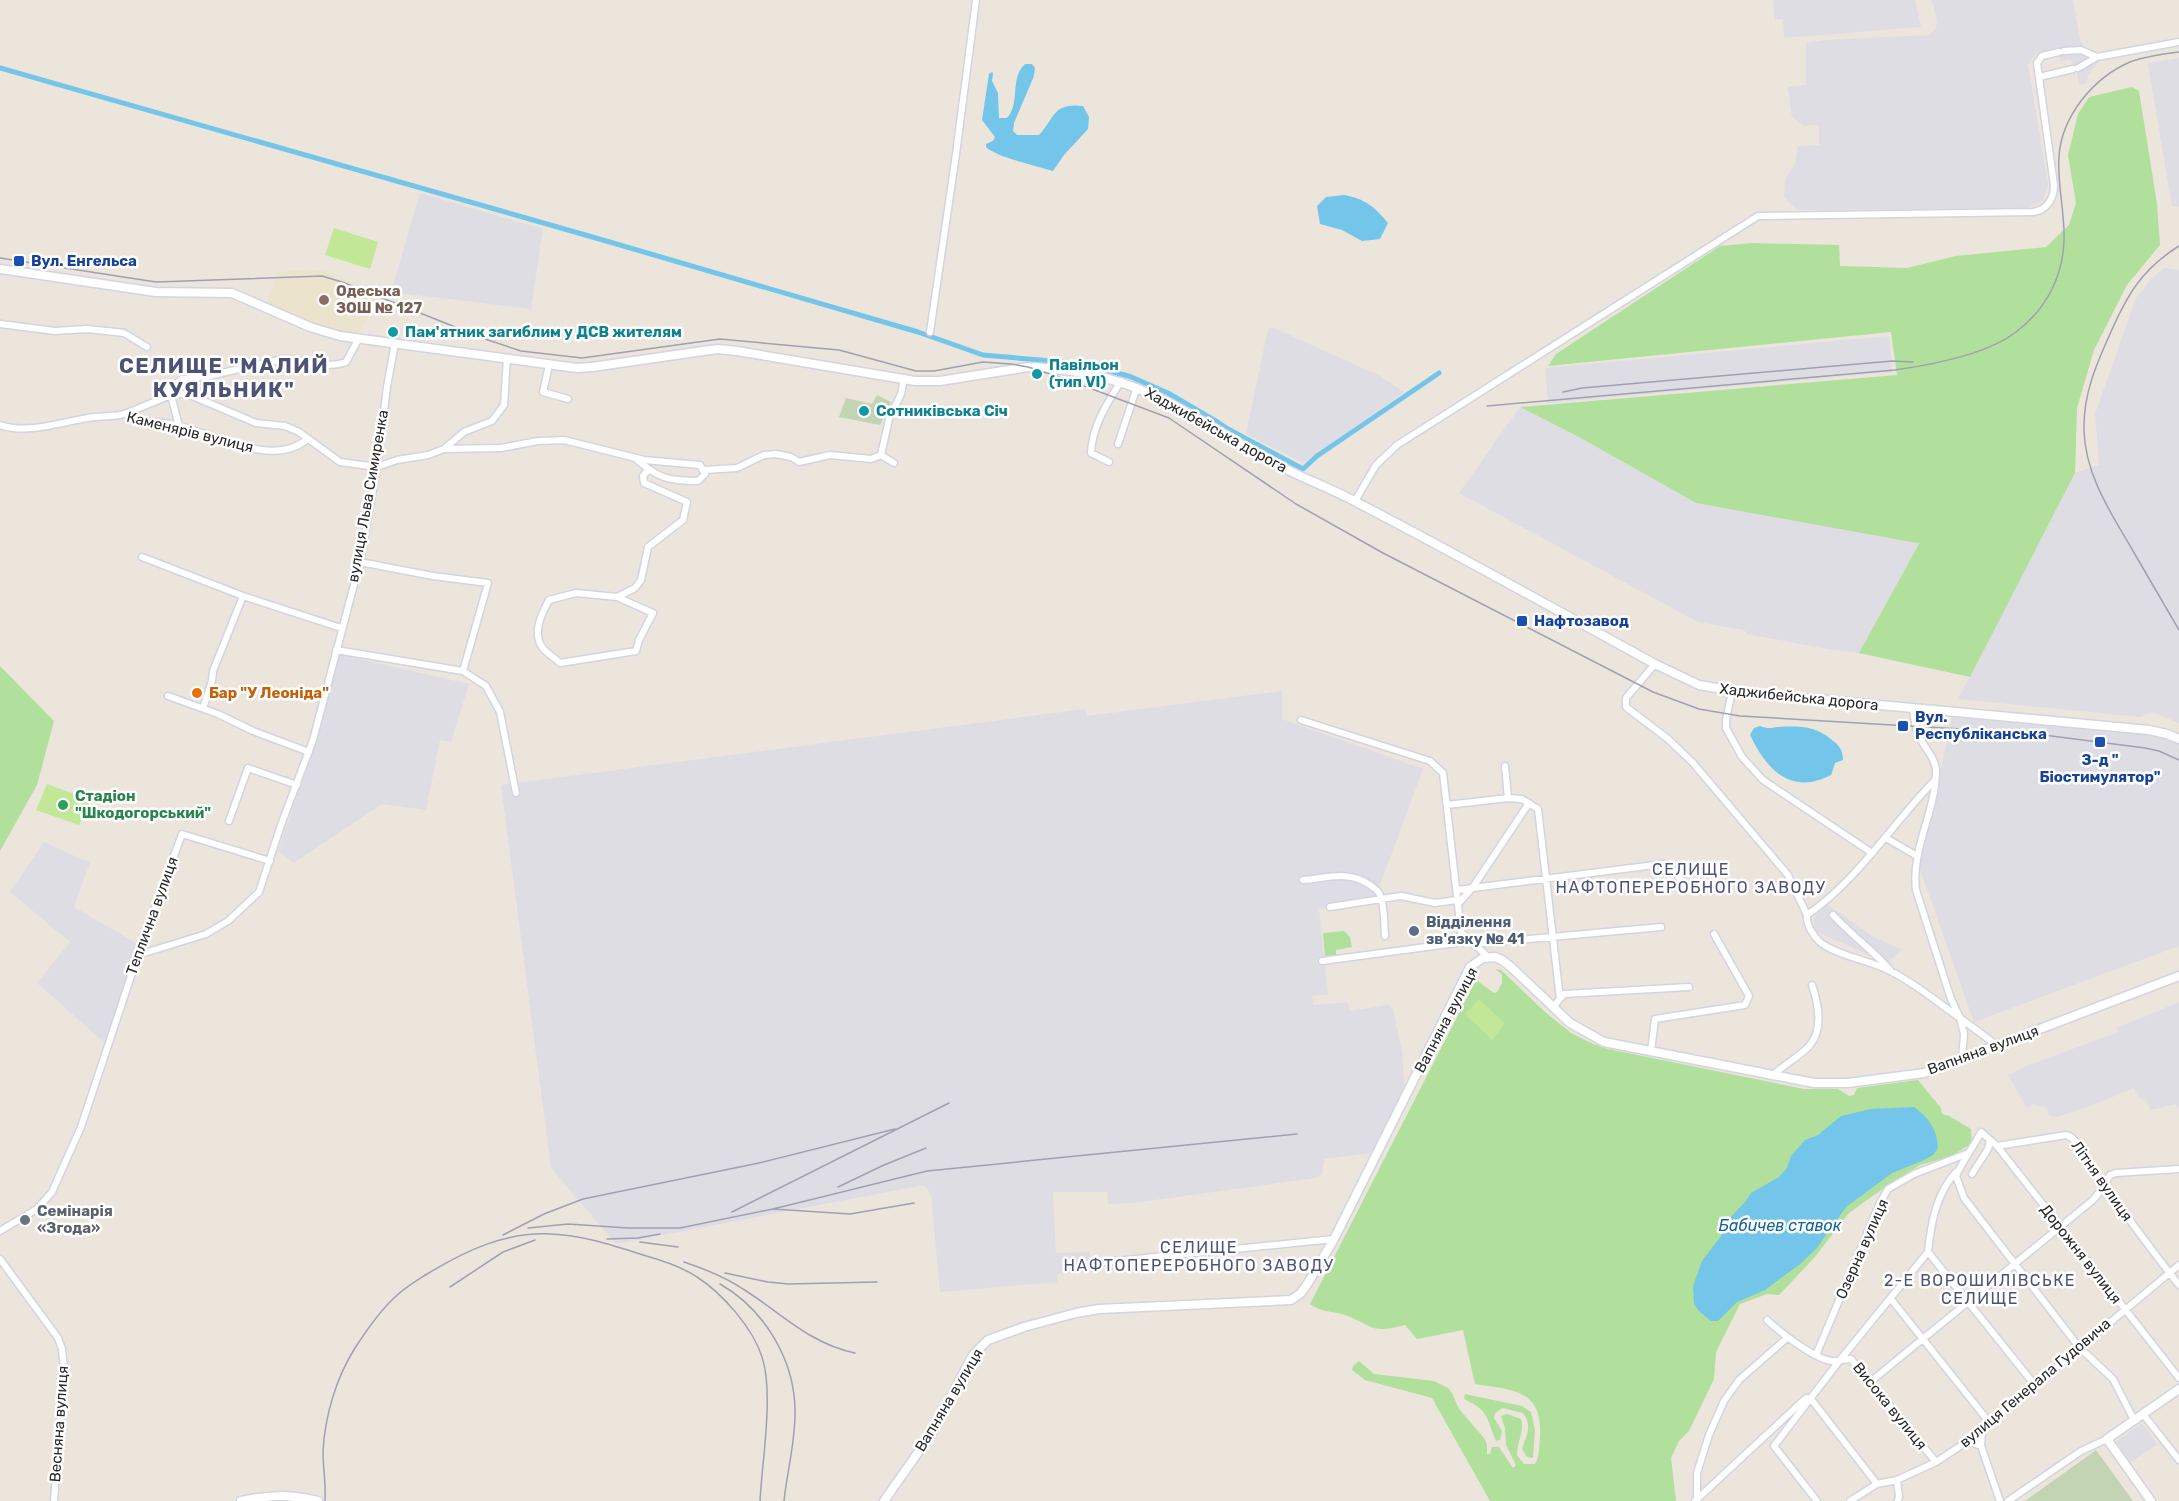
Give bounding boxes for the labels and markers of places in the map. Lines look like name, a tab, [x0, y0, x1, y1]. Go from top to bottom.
place label: Вул. Енгельса	[31, 252, 137, 270]
marker: Вул. Енгельса	[12, 254, 26, 268]
place label: Одеська ЗОШ № 127	[336, 282, 423, 317]
marker: Одеська ЗОШ № 127	[317, 293, 331, 307]
place label: Пам'ятник загиблим у ДСВ жителям	[405, 323, 682, 341]
marker: Пам'ятник загиблим у ДСВ жителям	[386, 325, 400, 339]
place label: Павільон (тип VI)	[1049, 356, 1119, 391]
marker: Павільон (тип VI)	[1030, 367, 1044, 381]
place label: Сотниківська Січ	[876, 402, 1008, 420]
marker: Сотниківська Січ	[857, 404, 871, 418]
place label: Нафтозавод	[1534, 612, 1629, 630]
marker: Нафтозавод	[1515, 614, 1529, 628]
place label: Бар "У Леоніда"	[209, 684, 329, 702]
marker: Бар "У Леоніда"	[190, 686, 204, 700]
place label: Вул. Республіканська	[1915, 708, 2047, 743]
marker: Вул. Республіканська	[1896, 719, 1910, 733]
marker: З-д " Біостимулятор"	[2093, 735, 2107, 749]
place label: З-д " Біостимулятор"	[2040, 751, 2161, 786]
place label: Стадіон "Шкодогорський"	[75, 787, 211, 822]
marker: Стадіон "Шкодогорський"	[56, 798, 70, 812]
place label: Відділення зв'язку № 41	[1426, 913, 1525, 948]
marker: Відділення зв'язку № 41	[1407, 924, 1421, 938]
place label: Семінарія «Згода»	[37, 1202, 113, 1237]
marker: Семінарія «Згода»	[18, 1213, 32, 1227]

